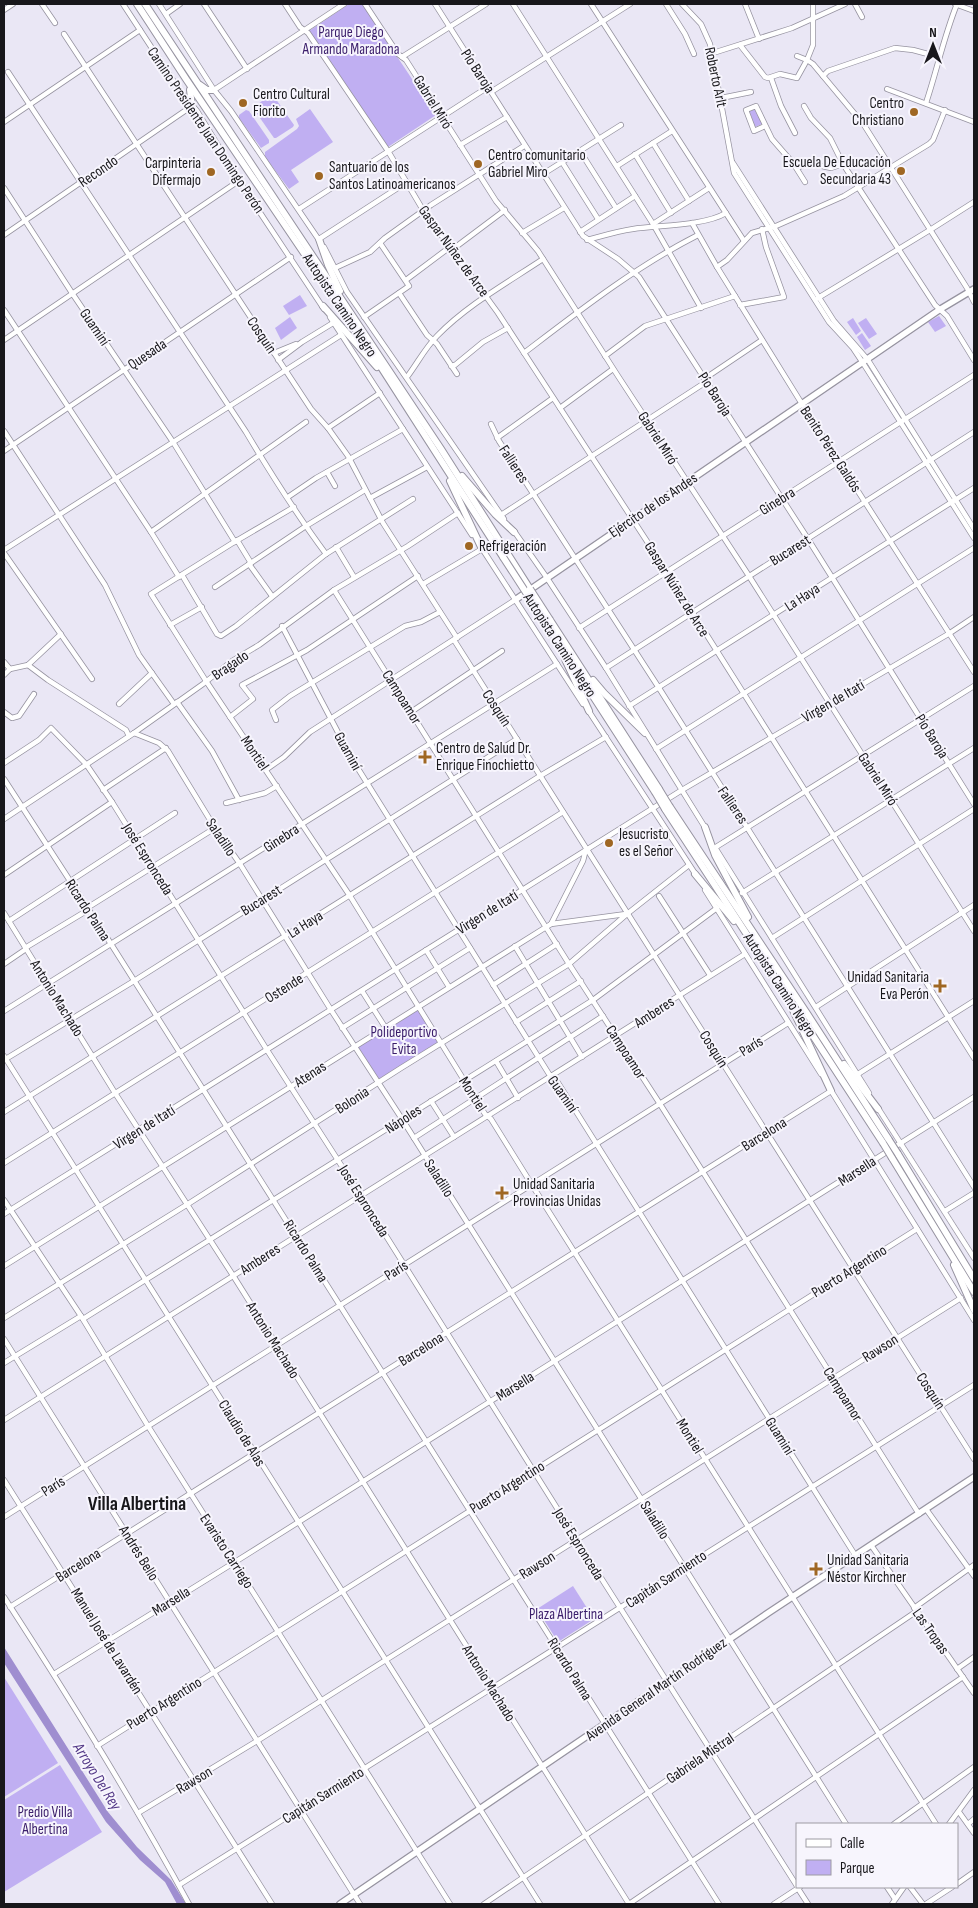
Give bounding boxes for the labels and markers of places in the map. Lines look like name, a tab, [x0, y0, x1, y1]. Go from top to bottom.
place label: Centro Cultural Fiorito	[253, 85, 330, 121]
place label: Centro Christiano	[852, 94, 904, 130]
marker: Centro Cultural Fiorito	[237, 97, 249, 109]
marker: Centro Christiano	[908, 106, 920, 118]
place label: Centro comunitario Gabriel Miro	[488, 146, 586, 182]
place label: Escuela De Educación Secundaria 43	[783, 153, 891, 189]
place label: Carpinteria Difermajo	[145, 154, 201, 190]
place label: Santuario de los Santos Latinoamericanos	[329, 158, 456, 194]
marker: Centro comunitario Gabriel Miro	[472, 158, 484, 170]
marker: Escuela De Educación Secundaria 43	[895, 165, 907, 177]
marker: Carpinteria Difermajo	[205, 166, 217, 178]
marker: Santuario de los Santos Latinoamericanos	[313, 170, 325, 182]
place label: Refrigeración	[479, 537, 546, 556]
marker: Refrigeración	[463, 540, 475, 552]
place label: Centro de Salud Dr. Enrique Finochietto	[436, 739, 534, 775]
marker: Centro de Salud Dr. Enrique Finochietto	[418, 750, 432, 764]
place label: Jesucristo es el Señor	[618, 825, 674, 861]
marker: Jesucristo es el Señor	[603, 837, 615, 849]
place label: Unidad Sanitaria Eva Perón	[847, 968, 929, 1004]
marker: Unidad Sanitaria Eva Perón	[933, 979, 947, 993]
place label: Unidad Sanitaria Provincias Unidas	[513, 1175, 601, 1211]
marker: Unidad Sanitaria Provincias Unidas	[495, 1186, 509, 1200]
place label: Unidad Sanitaria Néstor Kirchner	[827, 1551, 909, 1587]
marker: Unidad Sanitaria Néstor Kirchner	[809, 1562, 823, 1576]

